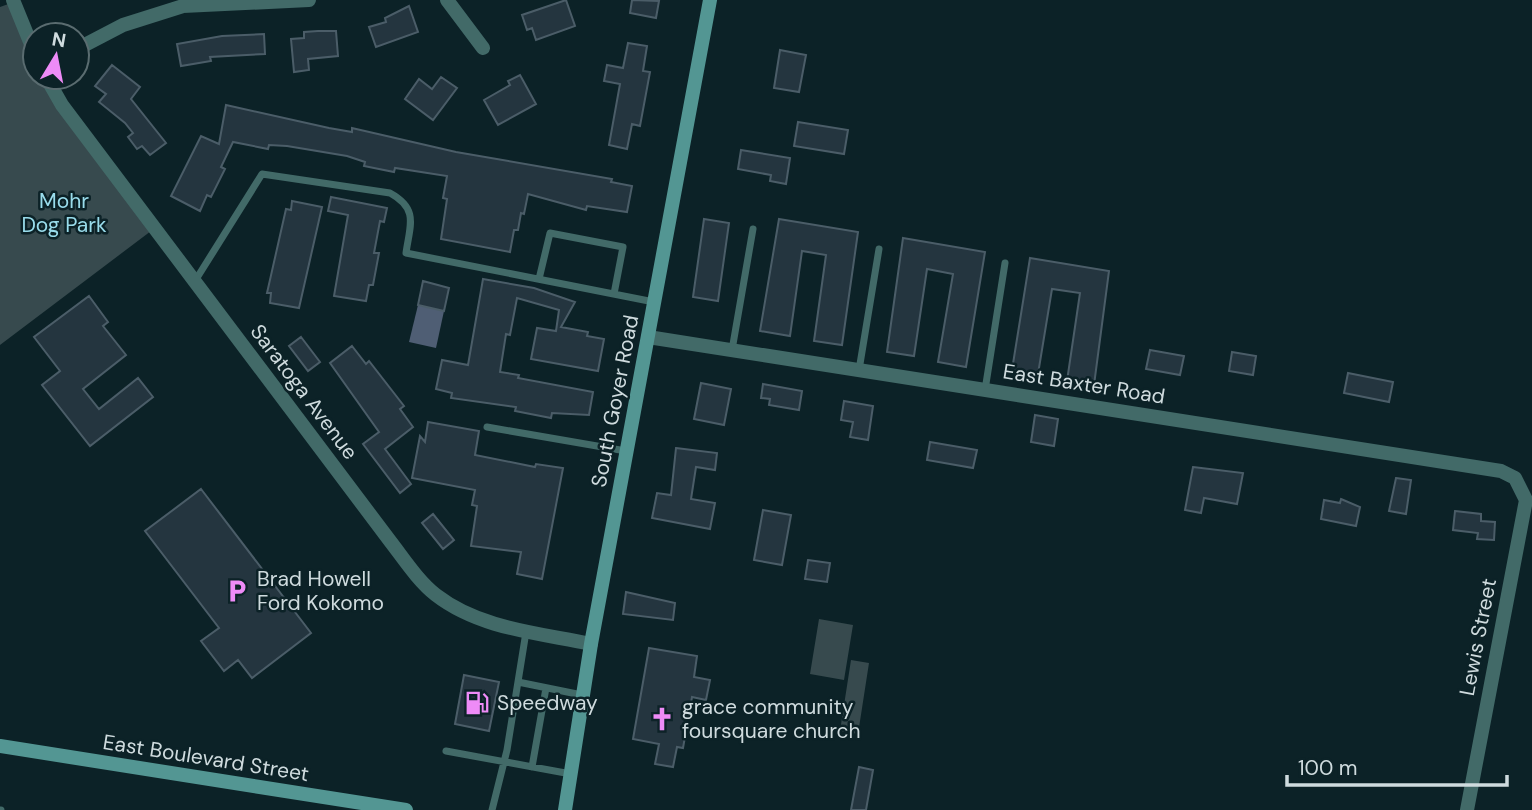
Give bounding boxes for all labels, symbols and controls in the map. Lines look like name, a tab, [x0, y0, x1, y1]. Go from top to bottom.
north arrow	[21, 21, 91, 91]
text: N	[50, 26, 68, 53]
park label: Mohr Dog Park	[21, 187, 107, 239]
street label: South Goyer Road	[585, 312, 645, 490]
street label: Saratoga Avenue	[244, 319, 364, 465]
street label: East Baxter Road	[1001, 357, 1167, 411]
place label: Brad Howell Ford Kokomo	[257, 565, 384, 617]
street label: Lewis Street	[1453, 576, 1503, 698]
parking icon: Brad Howell Ford Kokomo	[223, 577, 251, 605]
fuel station icon: Speedway	[463, 689, 491, 717]
place label: Speedway	[497, 689, 598, 717]
place label: grace community foursquare church	[682, 693, 861, 745]
church icon: grace community foursquare church	[648, 705, 676, 733]
street label: East Boulevard Street	[101, 728, 311, 788]
scale bar	[1287, 744, 1508, 788]
text: 100 m	[1298, 754, 1358, 782]

